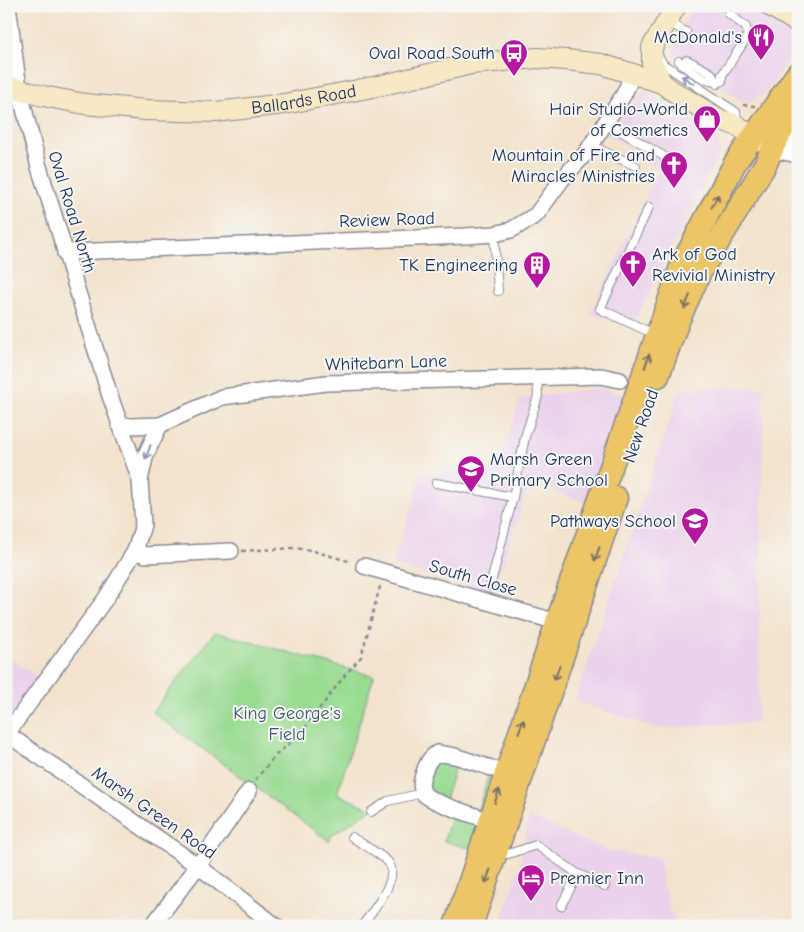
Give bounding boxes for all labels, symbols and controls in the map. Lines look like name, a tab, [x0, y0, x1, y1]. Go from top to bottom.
restaurant icon: McDonald's	[746, 22, 776, 61]
place label: McDonald's	[654, 27, 742, 48]
bus stop icon: Oval Road South	[499, 38, 529, 77]
place label: Oval Road South	[369, 43, 495, 64]
one-way arrow	[682, 75, 696, 85]
street label: Ballards Road	[250, 80, 358, 118]
place label: Hair Studio-World of Cosmetics	[549, 99, 688, 141]
shop icon: Hair Studio-World of Cosmetics	[692, 104, 722, 143]
place label: Mountain of Fire and Miracles Ministries	[492, 145, 655, 187]
street label: Oval Road North	[44, 149, 100, 275]
church icon: Mountain of Fire and Miracles Ministries	[659, 150, 689, 189]
one-way arrow	[711, 194, 721, 208]
street label: Review Road	[339, 208, 435, 232]
place label: Ark of God Revivial Ministry	[652, 244, 776, 286]
church icon: Ark of God Revivial Ministry	[618, 249, 648, 288]
building icon: TK Engineering	[522, 250, 552, 289]
place label: TK Engineering	[399, 255, 518, 276]
one-way arrow	[682, 293, 691, 309]
street label: Whitebarn Lane	[325, 350, 447, 376]
one-way arrow	[643, 354, 652, 369]
street label: New Road	[619, 386, 663, 466]
one-way arrow	[143, 444, 152, 459]
place label: Marsh Green Primary School	[490, 449, 608, 491]
school or university icon: Marsh Green Primary School	[456, 454, 486, 493]
school or university icon: Pathways School	[680, 506, 710, 545]
place label: Pathways School	[550, 511, 676, 532]
one-way arrow	[592, 545, 602, 561]
street label: South Close	[427, 555, 519, 601]
one-way arrow	[552, 664, 561, 680]
park label: King George's Field	[233, 703, 341, 745]
one-way arrow	[517, 719, 527, 735]
street label: Marsh Green Road	[88, 762, 220, 864]
one-way arrow	[493, 789, 502, 805]
hotel icon: Premier Inn	[516, 863, 546, 902]
one-way arrow	[483, 868, 492, 883]
place label: Premier Inn	[550, 868, 644, 889]

